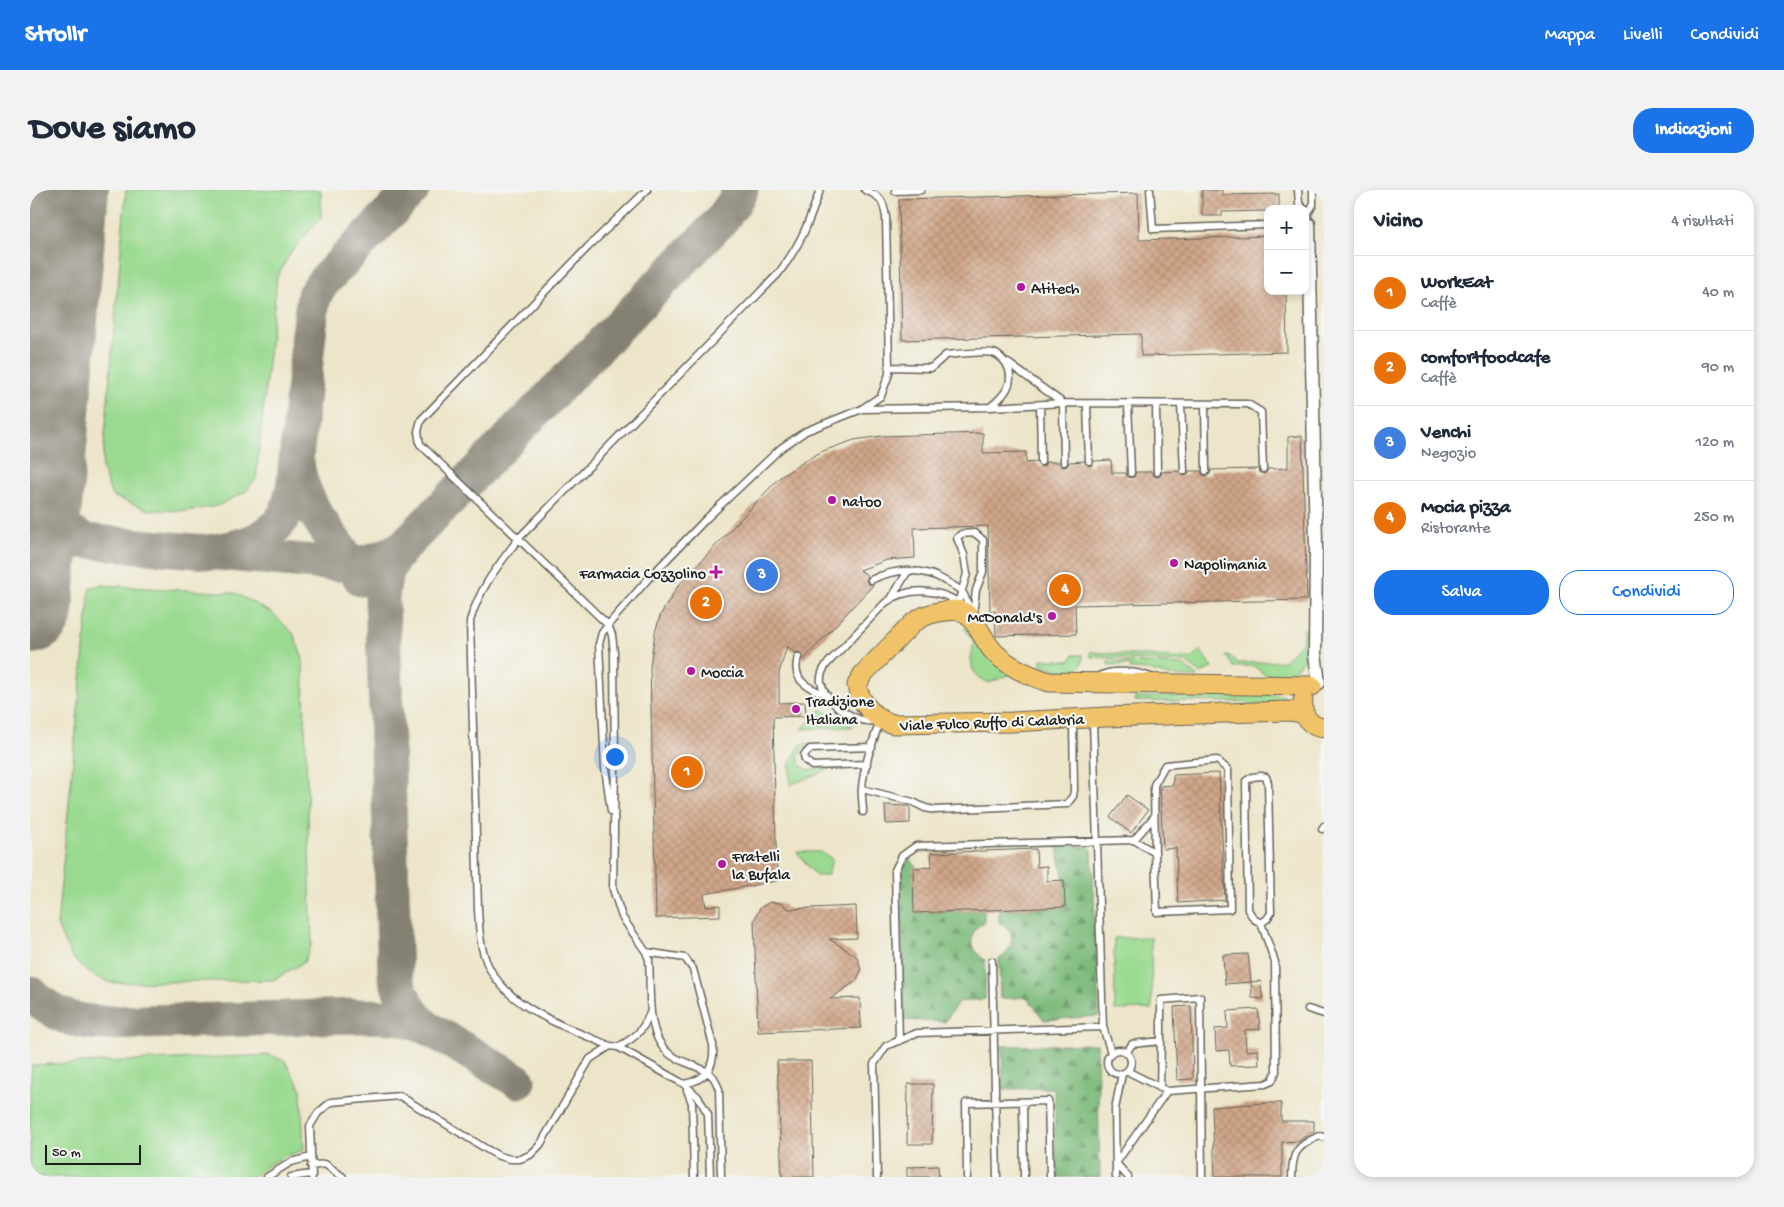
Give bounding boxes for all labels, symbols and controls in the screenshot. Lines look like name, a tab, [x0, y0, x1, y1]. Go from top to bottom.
text: Strollr	[25, 21, 86, 50]
text: Mappa	[1545, 25, 1595, 46]
text: Livelli	[1623, 25, 1663, 46]
text: Condividi	[1691, 25, 1759, 46]
button: Indicazioni	[1633, 108, 1754, 153]
text: Dove siamo	[30, 110, 196, 151]
map controls	[1264, 205, 1309, 295]
button: +	[1264, 205, 1309, 250]
text: Vicino	[1374, 210, 1423, 235]
text: 4 risultati	[1671, 213, 1734, 232]
button: −	[1264, 250, 1309, 295]
text: WorkEat	[1421, 272, 1492, 295]
marker: Atitech	[1015, 281, 1027, 293]
place label: Atitech	[1031, 281, 1080, 300]
text: 1	[1387, 284, 1393, 303]
text: 40 m	[1702, 284, 1734, 303]
text: Caffè	[1421, 295, 1457, 314]
text: comfortfoodcafe	[1421, 347, 1550, 370]
text: 2	[1386, 359, 1394, 378]
text: 90 m	[1702, 359, 1734, 378]
text: Caffè	[1421, 370, 1457, 389]
text: Venchi	[1421, 422, 1471, 445]
text: 3	[1386, 434, 1394, 453]
text: 120 m	[1695, 434, 1734, 453]
text: Negozio	[1421, 445, 1476, 464]
marker: natoo	[826, 494, 838, 506]
place label: natoo	[842, 494, 882, 513]
text: Mocia pizza	[1421, 497, 1510, 520]
text: 4	[1386, 509, 1394, 528]
text: 250 m	[1694, 509, 1734, 528]
text: Ristorante	[1421, 520, 1491, 539]
pin: 3	[746, 556, 778, 594]
marker: Napolimania	[1168, 557, 1180, 569]
place label: Napolimania	[1184, 557, 1268, 576]
place label: Farmacia Cozzolino	[578, 566, 706, 585]
marker: Farmacia Cozzolino	[710, 566, 722, 578]
button: Salva	[1374, 570, 1549, 615]
button: Condividi	[1559, 570, 1734, 615]
pin: 4	[1049, 571, 1081, 609]
pin: 2	[690, 584, 722, 622]
place label: McDonald's	[967, 610, 1043, 629]
marker: McDonald's	[1046, 610, 1058, 622]
marker: Moccia	[685, 665, 697, 677]
place label: Moccia	[701, 665, 745, 684]
place label: Tradizione Italiana	[805, 694, 875, 731]
marker: Tradizione Italiana	[790, 703, 802, 715]
street label: Viale Fulco Ruffo di Calabria	[899, 712, 1086, 737]
your location	[602, 744, 628, 770]
pin: 1	[671, 753, 703, 791]
place label: Fratelli la Bufala	[731, 849, 791, 886]
marker: Fratelli la Bufala	[716, 858, 728, 870]
scale bar	[45, 1142, 141, 1165]
text: 50 m	[52, 1145, 81, 1162]

